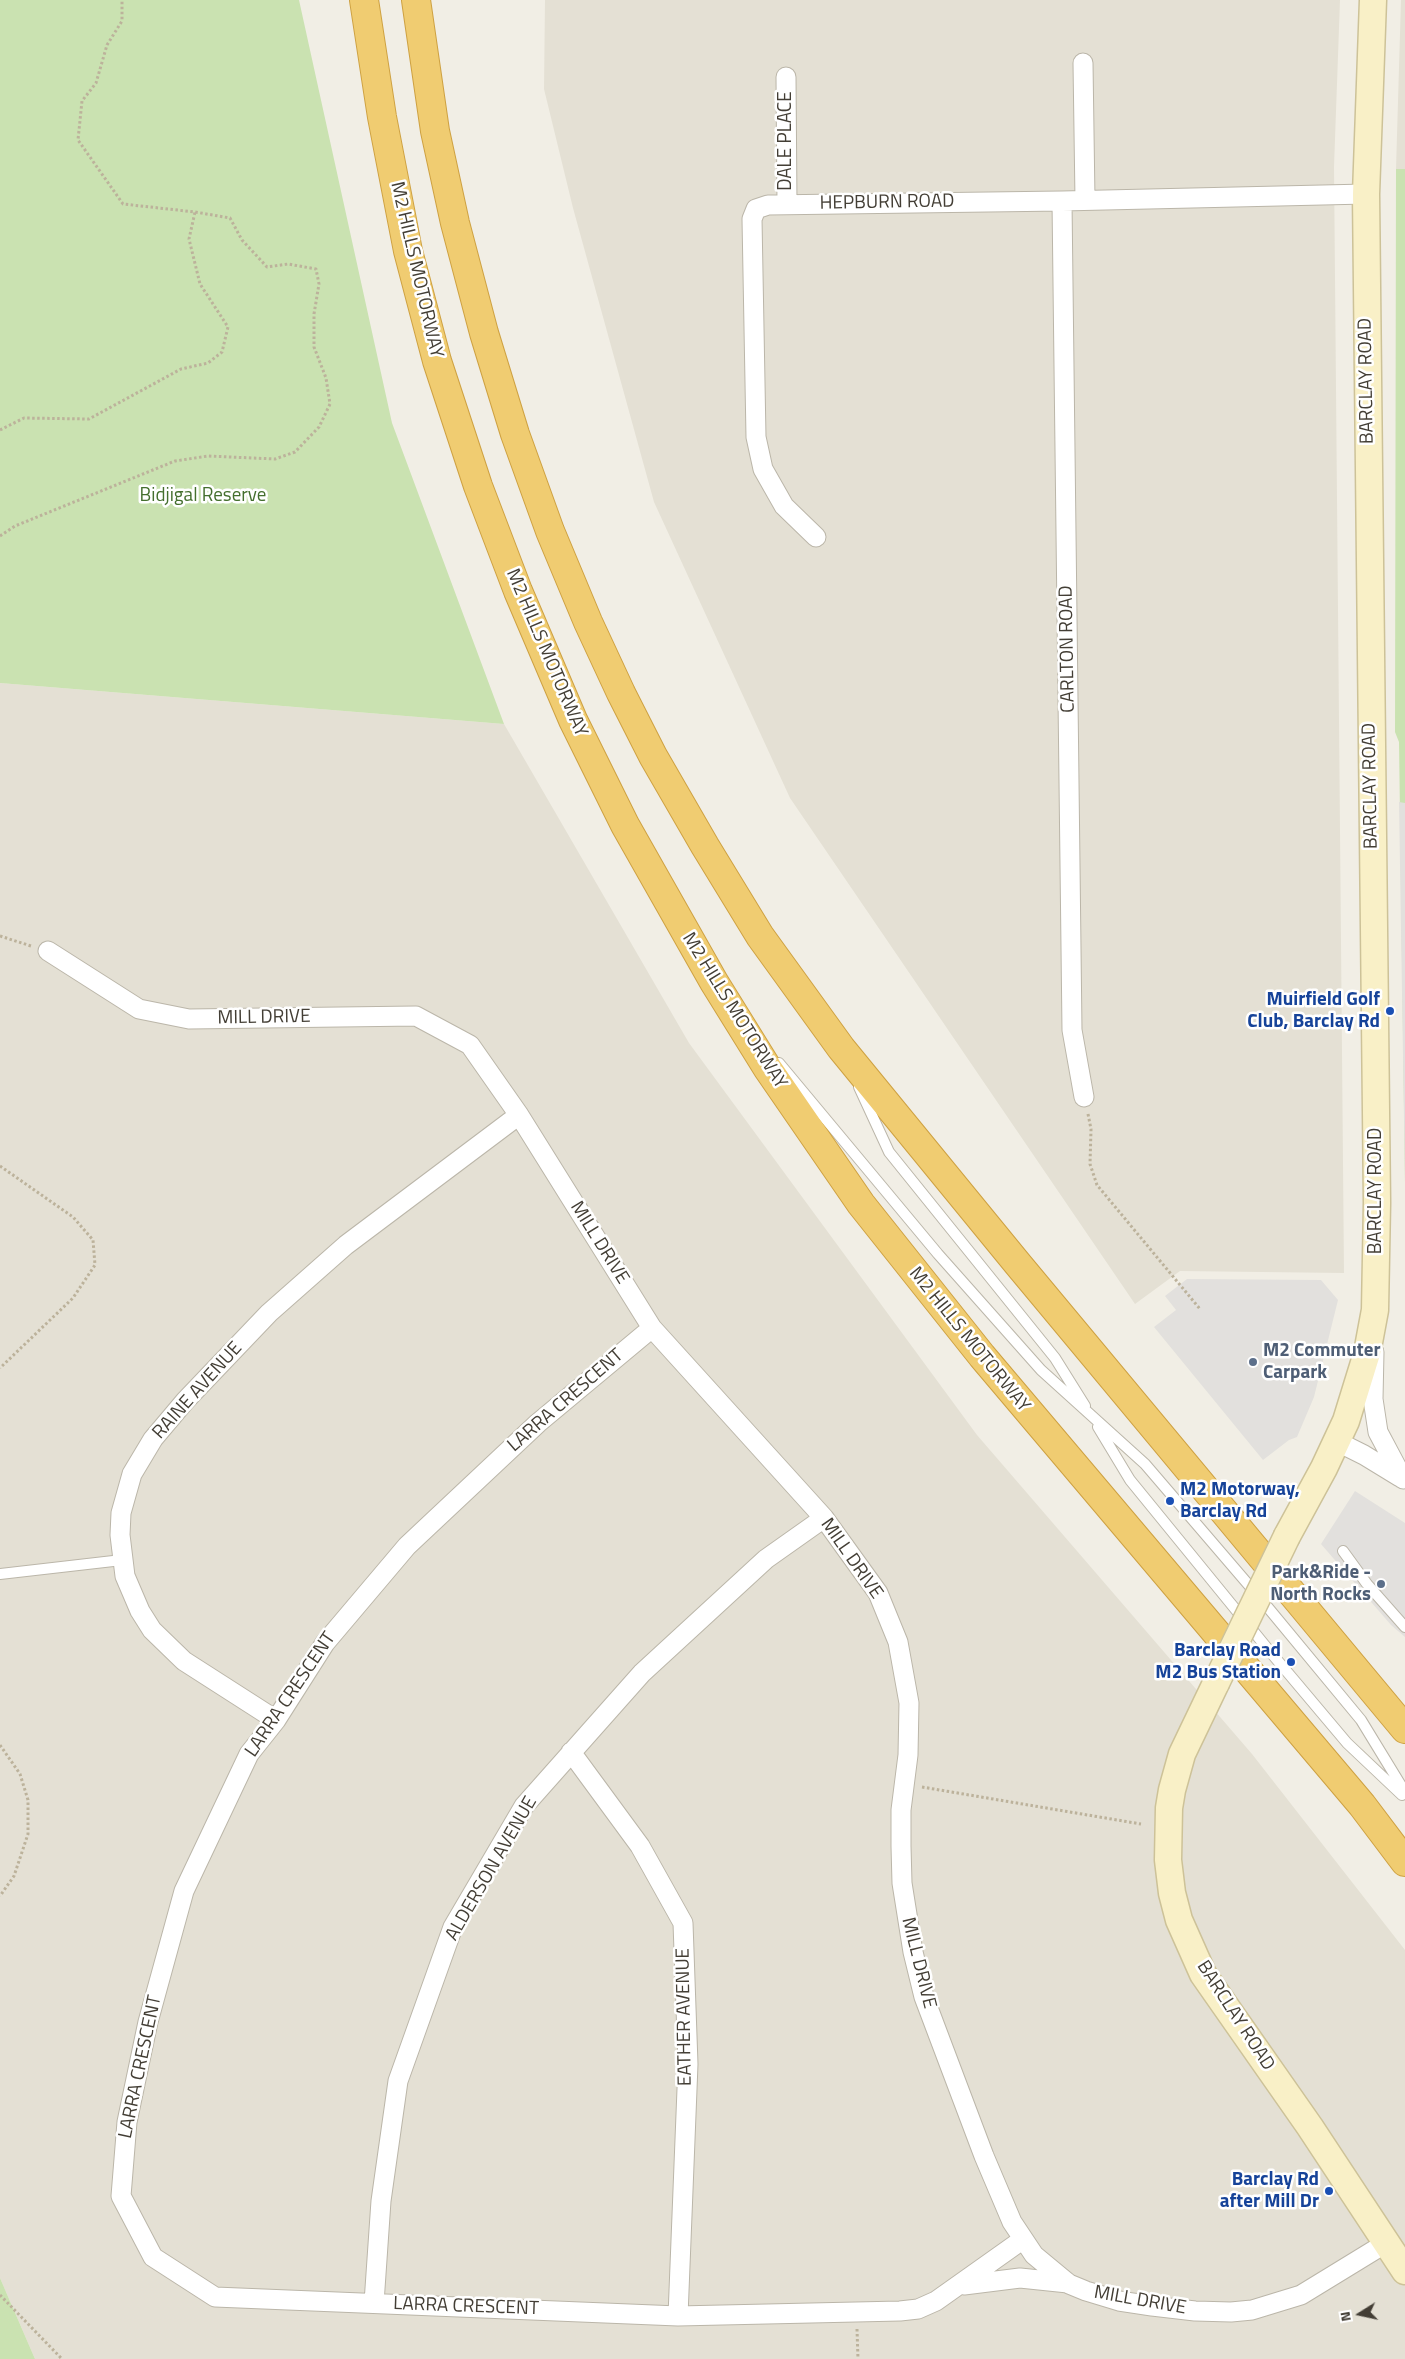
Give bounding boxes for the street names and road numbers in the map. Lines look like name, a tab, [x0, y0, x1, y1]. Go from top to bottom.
street label: DALE PLACE	[775, 91, 797, 191]
street label: M2 HILLS MOTORWAY	[385, 180, 447, 360]
street label: HEPBURN ROAD	[819, 190, 955, 216]
street label: BARCLAY ROAD	[1354, 318, 1380, 444]
street label: M2 HILLS MOTORWAY	[500, 566, 592, 740]
street label: CARLTON ROAD	[1055, 585, 1081, 713]
street label: BARCLAY ROAD	[1358, 723, 1384, 849]
street label: M2 HILLS MOTORWAY	[677, 929, 791, 1093]
street label: MILL DRIVE	[217, 1006, 311, 1030]
street label: BARCLAY ROAD	[1365, 1128, 1387, 1254]
street label: MILL DRIVE	[565, 1197, 633, 1289]
street label: M2 HILLS MOTORWAY	[904, 1263, 1034, 1417]
street label: RAINE AVENUE	[148, 1338, 248, 1444]
street label: LARRA CRESCENT	[504, 1345, 628, 1457]
street label: MILL DRIVE	[815, 1514, 887, 1604]
street label: LARRA CRESCENT	[241, 1628, 341, 1762]
street label: ALDERSON AVENUE	[441, 1793, 543, 1945]
street label: MILL DRIVE	[896, 1915, 940, 2011]
street label: EATHER AVENUE	[672, 1948, 698, 2086]
street label: BARCLAY ROAD	[1191, 1957, 1279, 2075]
street label: LARRA CRESCENT	[115, 1993, 167, 2141]
street label: MILL DRIVE	[1092, 2282, 1188, 2320]
street label: LARRA CRESCENT	[393, 2293, 539, 2321]

